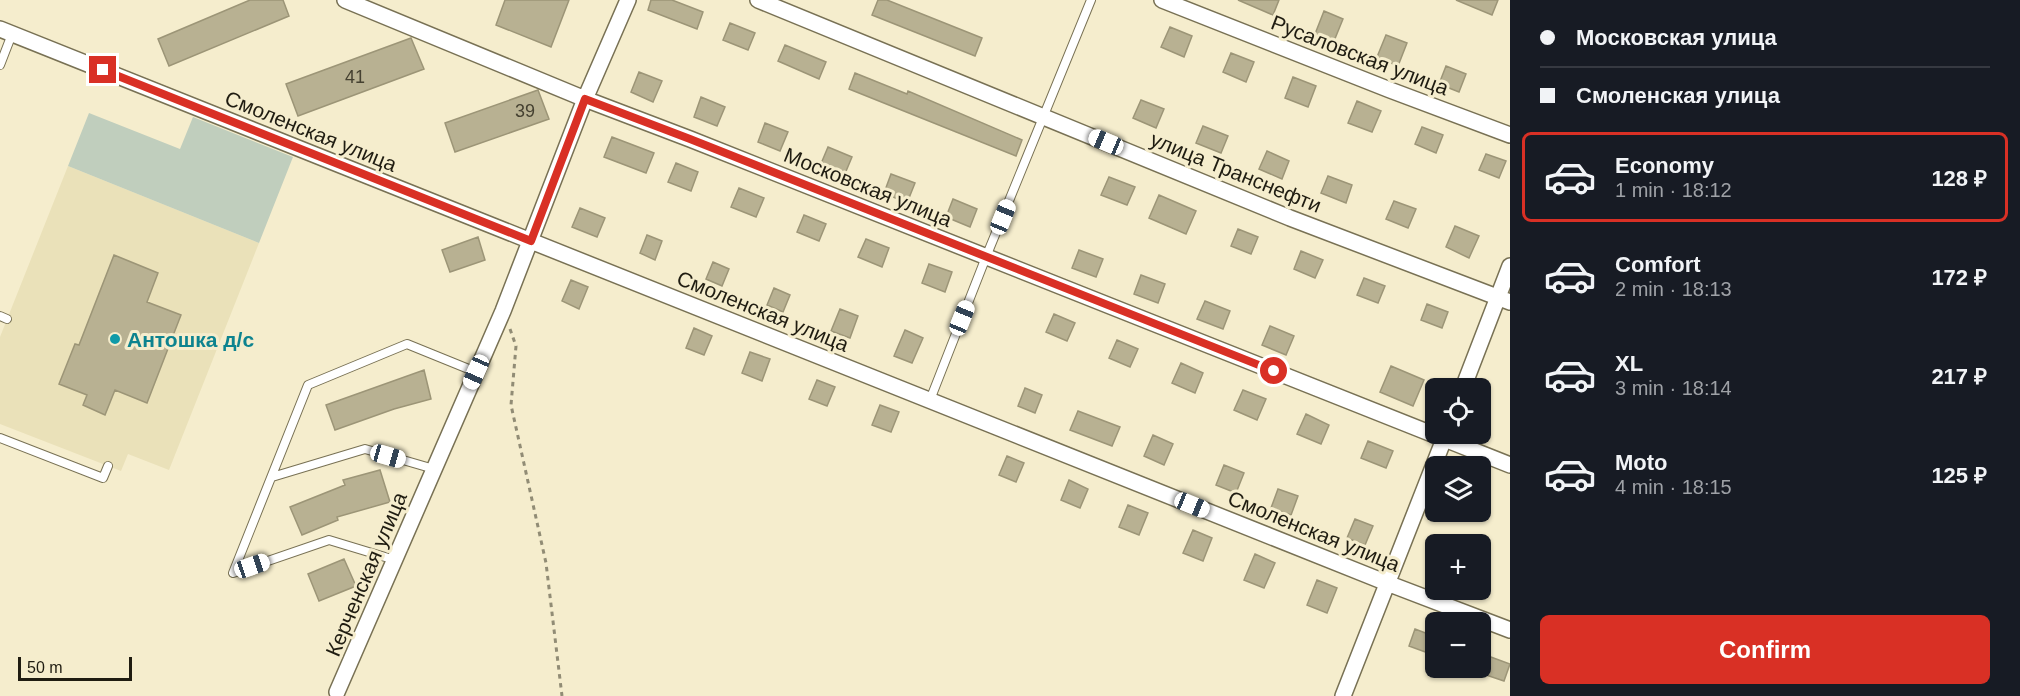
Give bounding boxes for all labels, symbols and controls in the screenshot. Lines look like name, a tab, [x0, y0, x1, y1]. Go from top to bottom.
street label: Русаловская улица	[1268, 11, 1452, 100]
text: Московская улица	[1576, 25, 1777, 50]
route end	[89, 56, 116, 83]
house number: 41	[345, 67, 365, 87]
text: Смоленская улица	[1576, 83, 1780, 108]
street label: Смоленская улица	[222, 86, 400, 176]
house number: 39	[515, 101, 535, 121]
car	[1086, 127, 1126, 157]
street label: улица Транснефти	[1147, 127, 1325, 217]
street label: Московская улица	[781, 143, 955, 231]
icon: car	[1543, 150, 1597, 204]
text: Economy	[1615, 153, 1714, 178]
text: 128 ₽	[1931, 166, 1987, 191]
text: 1 min · 18:12	[1615, 179, 1732, 201]
car	[988, 197, 1018, 237]
icon: car	[1543, 249, 1597, 303]
text: Comfort	[1615, 252, 1701, 277]
text: 172 ₽	[1931, 265, 1987, 290]
street label: Смоленская улица	[674, 266, 852, 356]
text: 2 min · 18:13	[1615, 278, 1732, 300]
car	[947, 298, 977, 338]
place label: Антошка д/с	[127, 328, 254, 351]
marker: Антошка д/с	[108, 332, 122, 346]
icon: car	[1543, 348, 1597, 402]
text: XL	[1615, 351, 1643, 376]
car	[460, 352, 492, 392]
route start	[1260, 357, 1287, 384]
text: 217 ₽	[1931, 364, 1987, 389]
text: 3 min · 18:14	[1615, 377, 1732, 399]
map controls	[1425, 378, 1491, 678]
button: locate	[1425, 378, 1491, 444]
car	[368, 442, 408, 470]
icon: car	[1543, 447, 1597, 501]
text: Moto	[1615, 450, 1668, 475]
button: layers	[1425, 456, 1491, 522]
text: 125 ₽	[1931, 463, 1987, 488]
text: 4 min · 18:15	[1615, 476, 1732, 498]
street label: Смоленская улица	[1225, 486, 1403, 576]
street label: Керченская улица	[321, 488, 411, 660]
car	[1172, 490, 1212, 520]
button: +	[1425, 534, 1491, 600]
car	[232, 552, 272, 580]
button: −	[1425, 612, 1491, 678]
button: Confirm	[1540, 615, 1990, 684]
scale bar	[18, 654, 132, 682]
text: 50 m	[27, 659, 63, 676]

